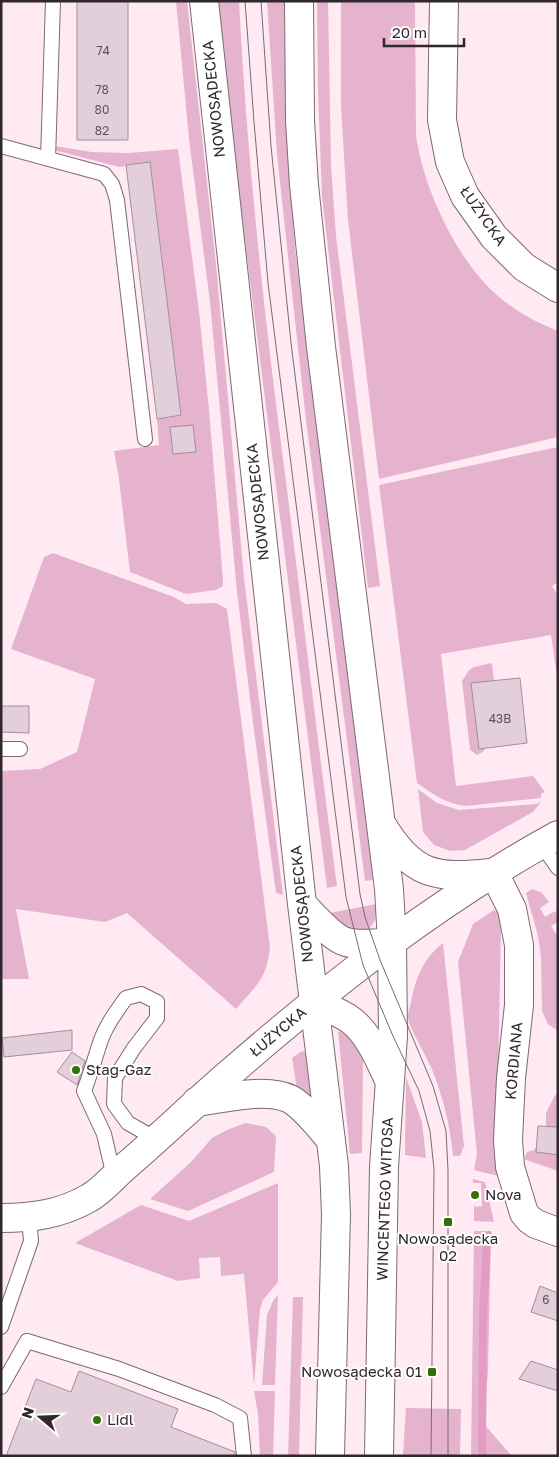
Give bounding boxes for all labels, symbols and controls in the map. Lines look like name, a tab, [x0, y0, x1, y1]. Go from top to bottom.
scale bar	[384, 15, 464, 47]
text: 20 m	[392, 23, 427, 41]
street label: NOWOSĄDECKA	[198, 40, 228, 159]
house number: 74	[96, 43, 110, 58]
house number: 78	[95, 82, 109, 97]
house number: 80	[95, 102, 109, 117]
house number: 82	[95, 123, 109, 138]
street label: ŁUŻYCKA	[457, 182, 511, 249]
street label: NOWOSĄDECKA	[242, 443, 272, 562]
house number: 43B	[489, 711, 511, 726]
street label: NOWOSĄDECKA	[286, 845, 316, 964]
street label: ŁUŻYCKA	[245, 1002, 309, 1060]
street label: KORDIANA	[501, 1021, 525, 1101]
place label: Stag-Gaz	[86, 1060, 152, 1078]
marker: Stag-Gaz	[70, 1064, 82, 1076]
street label: WINCENTEGO WITOSA	[372, 1117, 396, 1281]
place label: Nova	[485, 1185, 522, 1203]
marker: Nova	[469, 1189, 481, 1201]
marker: Nowosądecka 02	[442, 1216, 454, 1228]
place label: Nowosądecka 02	[398, 1229, 498, 1264]
house number: 6	[542, 1292, 550, 1307]
place label: Nowosądecka 01	[301, 1362, 422, 1380]
marker: Nowosądecka 01	[426, 1366, 438, 1378]
north arrow	[15, 1392, 65, 1442]
text: N	[17, 1405, 37, 1420]
place label: Lidl	[107, 1410, 134, 1428]
marker: Lidl	[91, 1414, 103, 1426]

